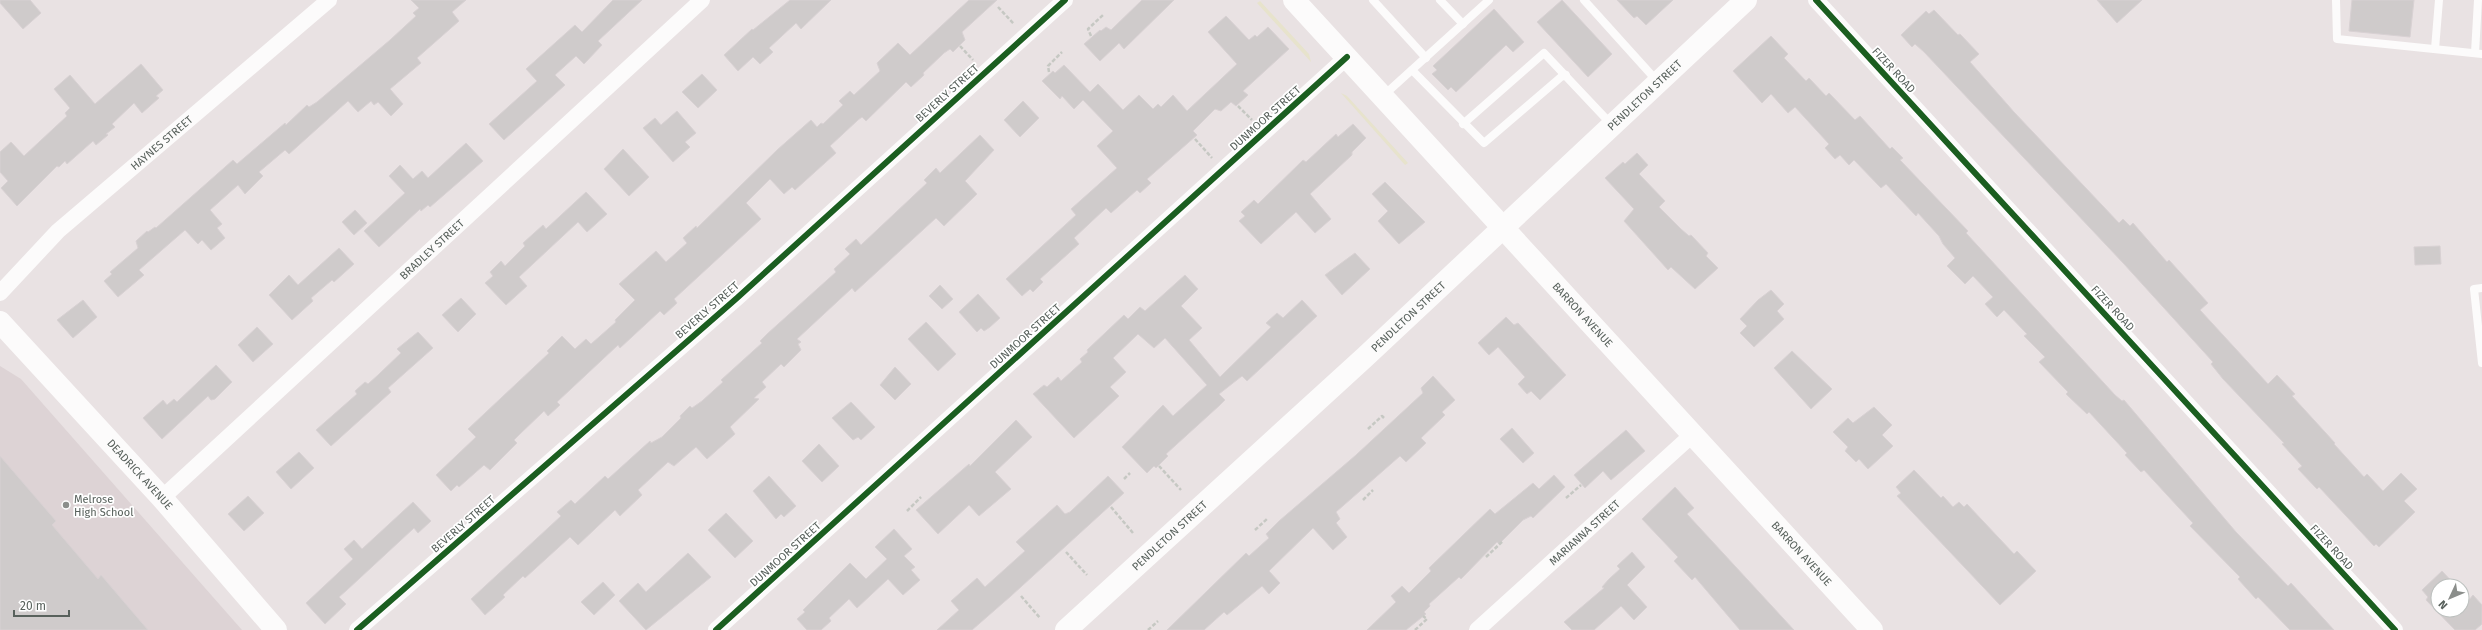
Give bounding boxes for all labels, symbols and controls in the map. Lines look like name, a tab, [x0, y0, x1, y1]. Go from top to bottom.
street label: FIZER ROAD	[1869, 45, 1918, 96]
street label: PENDLETON STREET	[1605, 57, 1685, 133]
street label: BEVERLY STREET	[913, 61, 982, 125]
street label: DUNMOOR STREET	[1227, 83, 1304, 154]
street label: HAYNES STREET	[128, 113, 196, 173]
street label: BRADLEY STREET	[397, 217, 467, 282]
street label: BEVERLY STREET	[673, 279, 742, 342]
street label: PENDLETON STREET	[1369, 279, 1449, 355]
street label: BARRON AVENUE	[1549, 280, 1615, 350]
street label: FIZER ROAD	[2088, 283, 2137, 334]
street label: DUNMOOR STREET	[987, 301, 1064, 372]
street label: DEADRICK AVENUE	[104, 437, 175, 513]
place label: Melrose High School	[74, 493, 133, 519]
street label: BEVERLY STREET	[429, 493, 498, 556]
street label: MARIANNA STREET	[1547, 497, 1623, 568]
street label: PENDLETON STREET	[1129, 498, 1210, 574]
marker: Melrose High School	[61, 500, 71, 510]
street label: DUNMOOR STREET	[747, 519, 824, 590]
street label: BARRON AVENUE	[1768, 519, 1834, 589]
street label: FIZER ROAD	[2307, 522, 2356, 573]
north arrow	[2430, 578, 2470, 618]
scale bar	[14, 592, 69, 618]
text: N	[2436, 597, 2450, 612]
text: 20 m	[20, 599, 46, 613]

